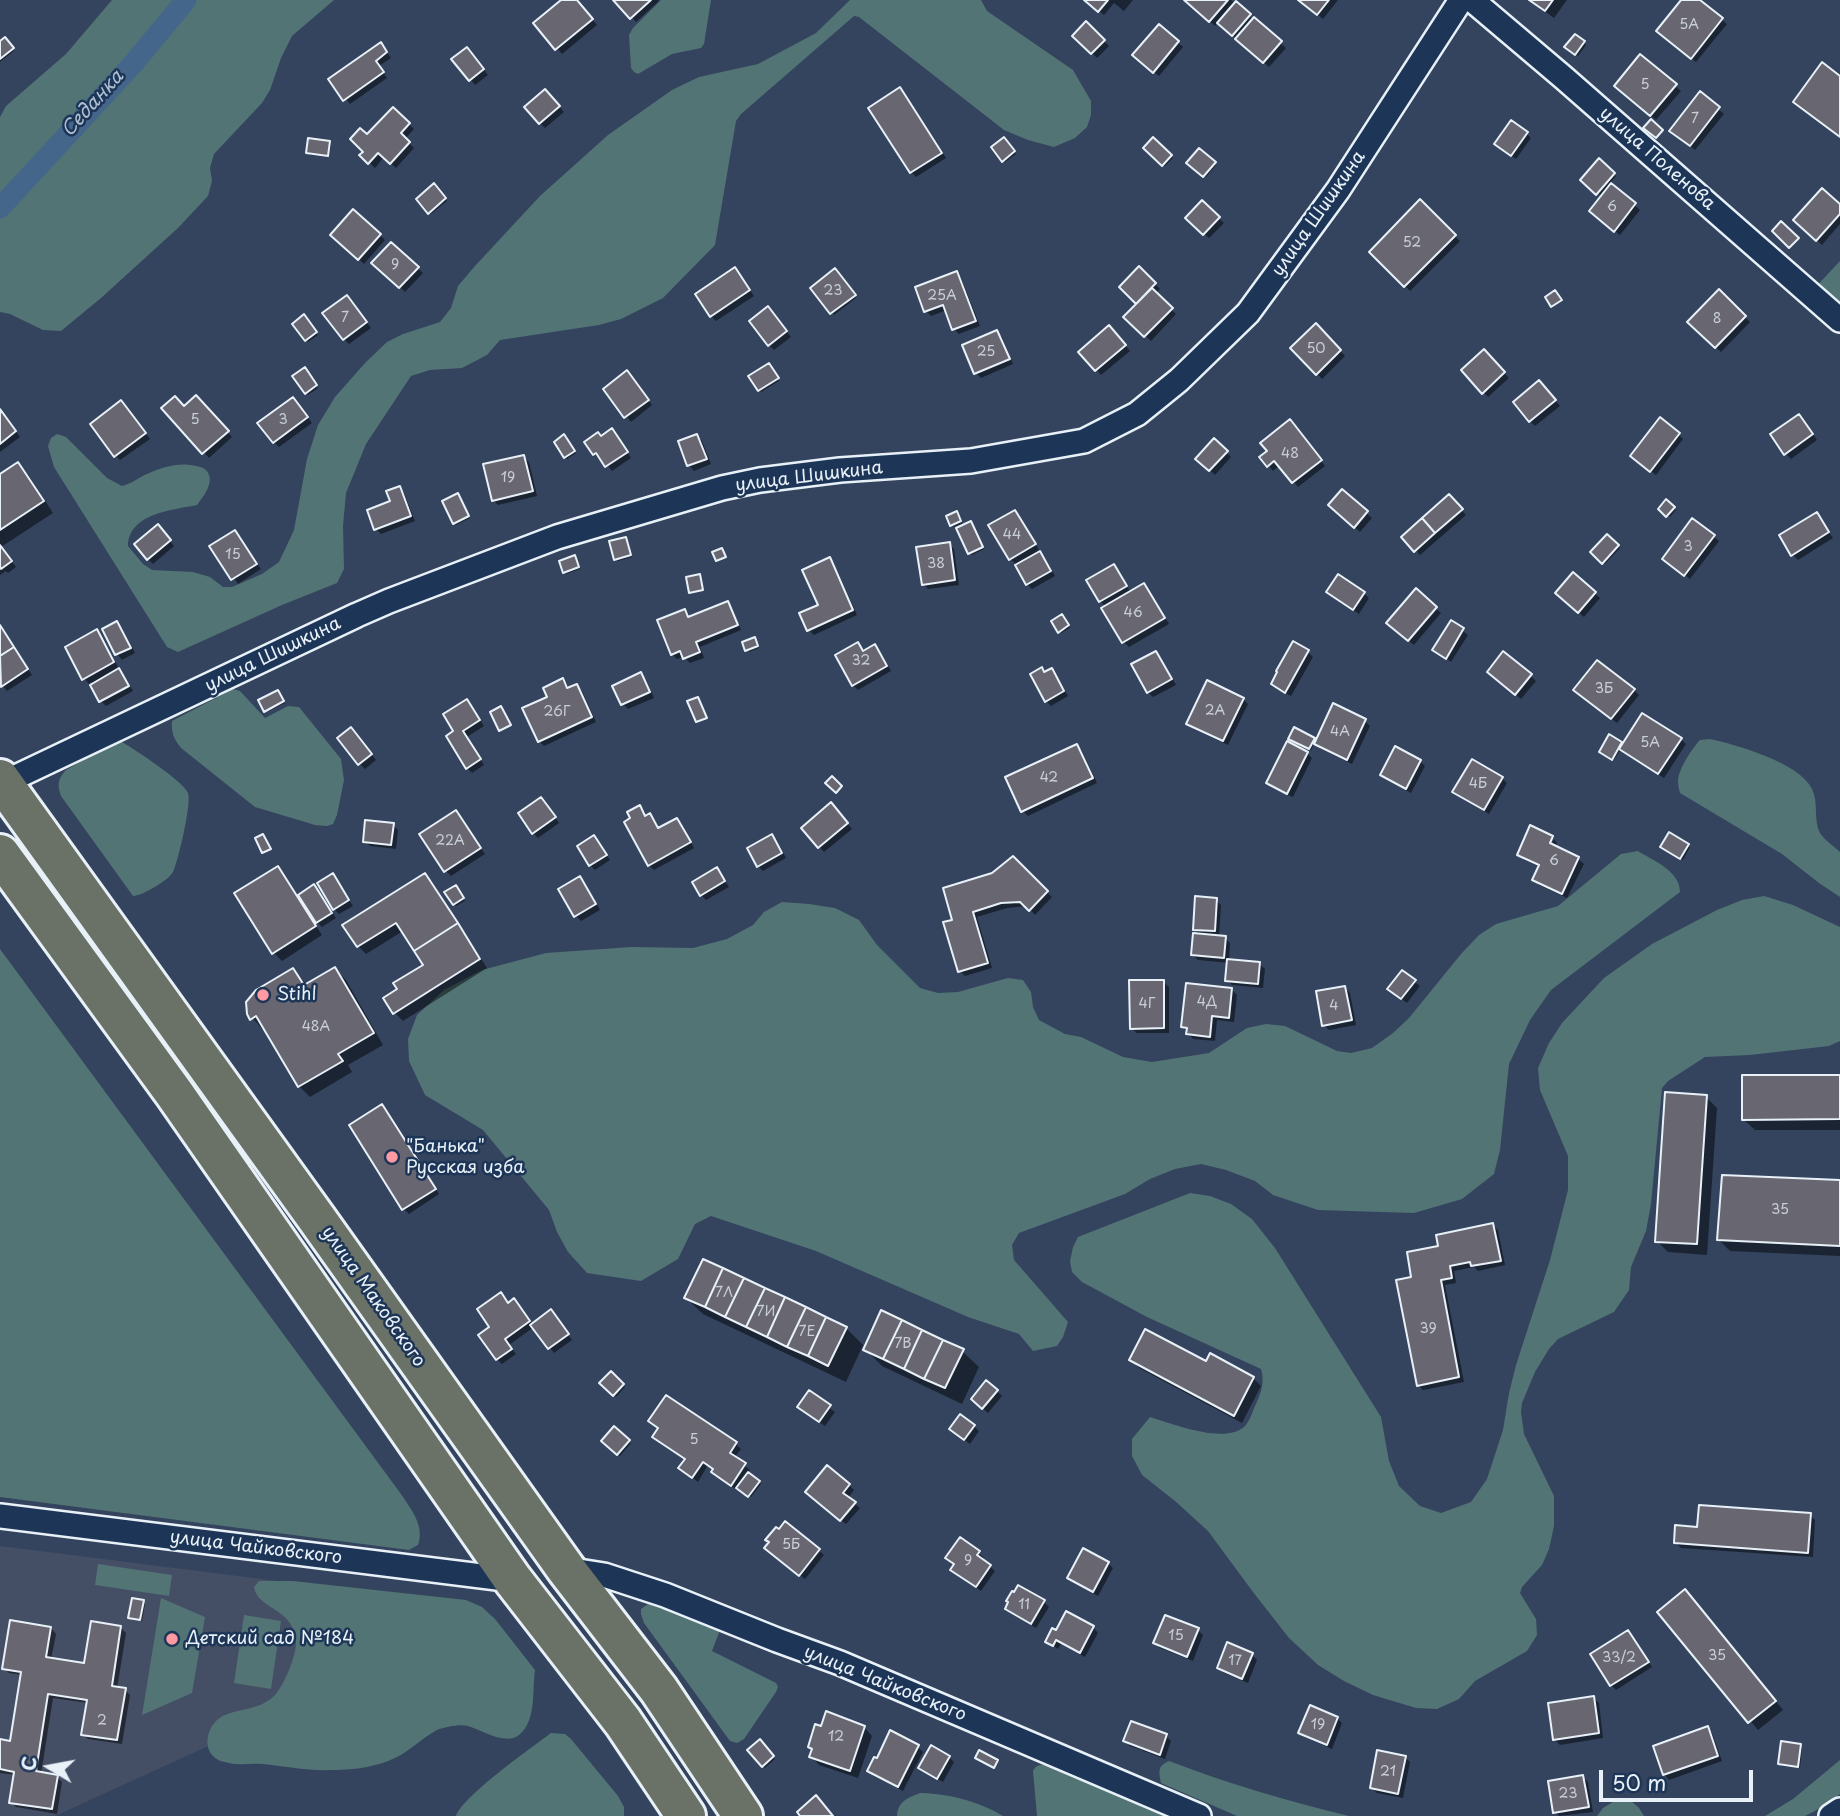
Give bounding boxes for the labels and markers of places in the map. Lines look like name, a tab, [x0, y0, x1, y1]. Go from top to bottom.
place label: Stihl	[277, 984, 317, 1006]
marker: Stihl	[255, 987, 271, 1003]
place label: "Банька" Русская изба	[406, 1136, 524, 1178]
marker: "Банька" Русская изба	[384, 1149, 400, 1165]
place label: Детский сад №184	[186, 1628, 354, 1650]
marker: Детский сад №184	[164, 1631, 180, 1647]

